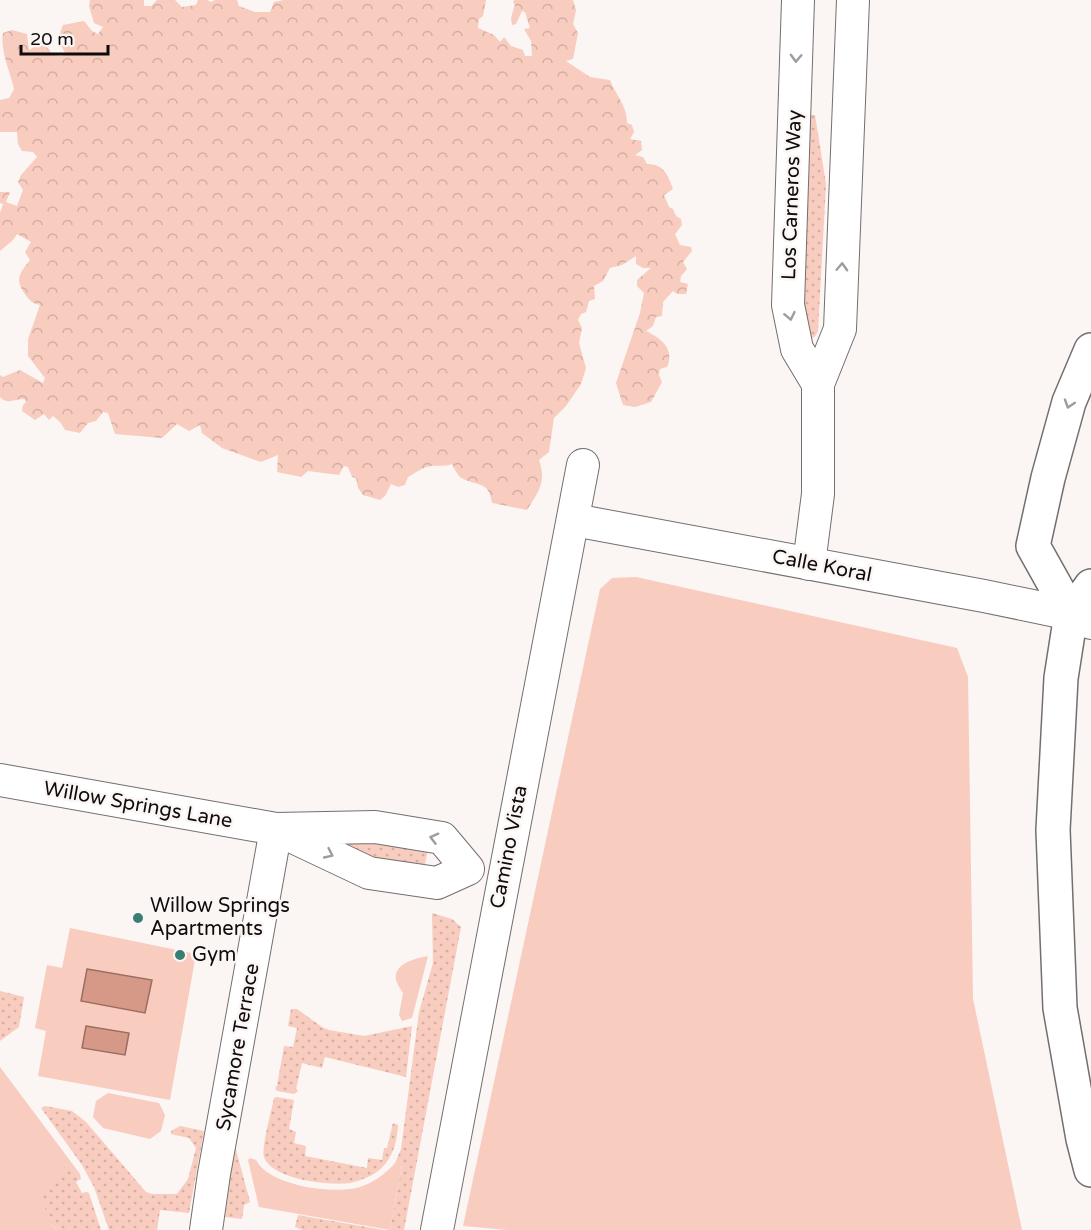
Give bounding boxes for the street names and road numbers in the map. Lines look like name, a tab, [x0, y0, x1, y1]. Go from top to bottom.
street label: Los Carneros Way	[777, 109, 807, 281]
street label: Calle Koral	[770, 545, 874, 587]
street label: Willow Springs Lane	[42, 777, 234, 833]
street label: Camino Vista	[485, 783, 533, 911]
street label: Sycamore Terrace	[211, 962, 265, 1132]

